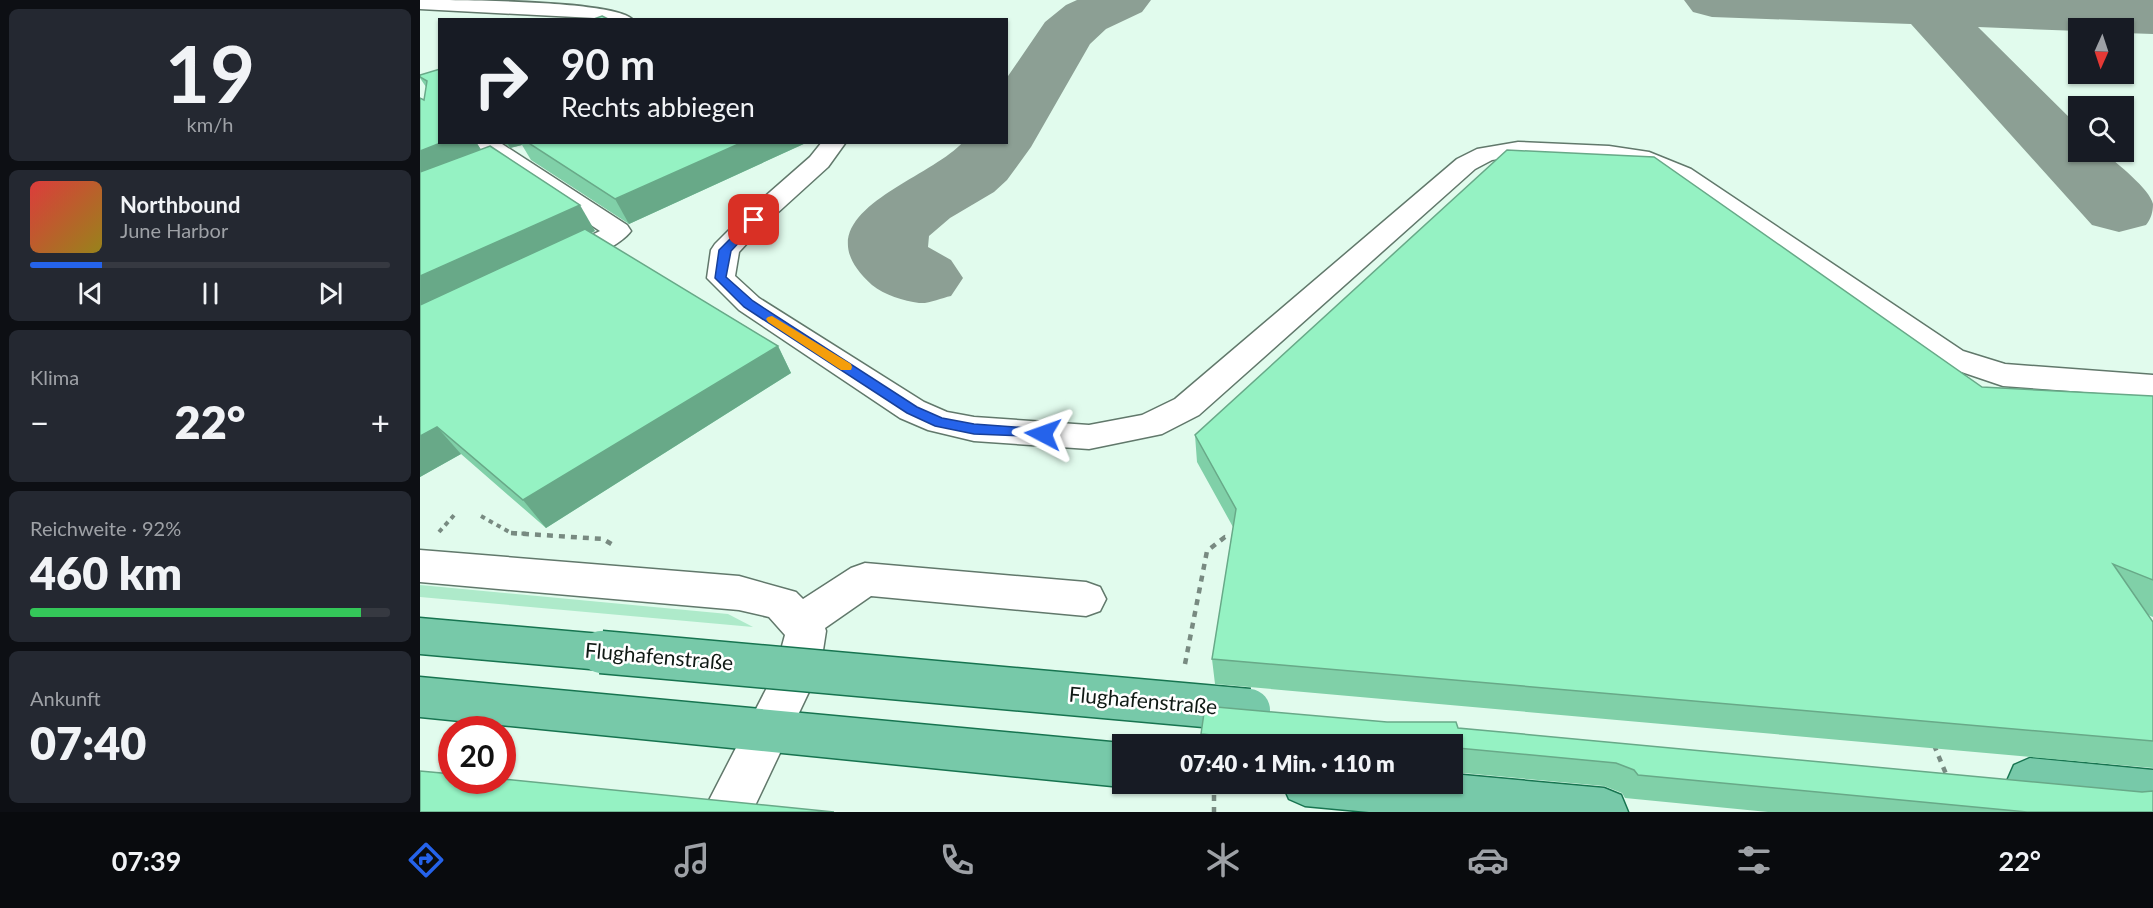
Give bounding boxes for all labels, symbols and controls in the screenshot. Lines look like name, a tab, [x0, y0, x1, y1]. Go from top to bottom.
north arrow	[2068, 18, 2134, 84]
map controls	[2068, 18, 2134, 162]
text: 19	[165, 26, 255, 120]
text: 90 m	[561, 39, 655, 89]
icon: right	[462, 42, 540, 120]
text: Rechts abbiegen	[561, 90, 755, 123]
button: search	[2068, 96, 2134, 162]
text: km/h	[187, 112, 233, 136]
text: Northbound	[120, 191, 240, 218]
pin	[728, 194, 779, 245]
icon: arrive	[737, 203, 770, 236]
text: June Harbor	[120, 218, 228, 242]
icon: previous	[74, 277, 107, 310]
icon: pause	[194, 277, 227, 310]
icon: next	[314, 277, 347, 310]
text: Klima	[30, 365, 79, 389]
text: 22°	[175, 395, 245, 449]
text: −	[30, 402, 49, 442]
text: +	[371, 402, 390, 442]
position arrow	[1011, 402, 1075, 466]
text: Reichweite · 92%	[30, 516, 181, 540]
text: 460 km	[30, 546, 182, 600]
street label: Flughafenstraße	[584, 637, 734, 674]
street label: Flughafenstraße	[1068, 681, 1218, 718]
text: Ankunft	[30, 686, 101, 710]
text: 07:40	[30, 716, 146, 770]
speed limit sign: 20	[438, 716, 516, 794]
text: 07:40 · 1 Min. · 110 m	[1180, 750, 1395, 777]
icon: directions	[405, 839, 447, 881]
icon: music	[671, 839, 713, 881]
icon: phone	[936, 839, 978, 881]
icon: climate	[1202, 839, 1244, 881]
icon: car	[1467, 839, 1509, 881]
icon: filters	[1733, 839, 1775, 881]
text: 07:39	[112, 844, 181, 877]
text: 22°	[1999, 844, 2041, 877]

